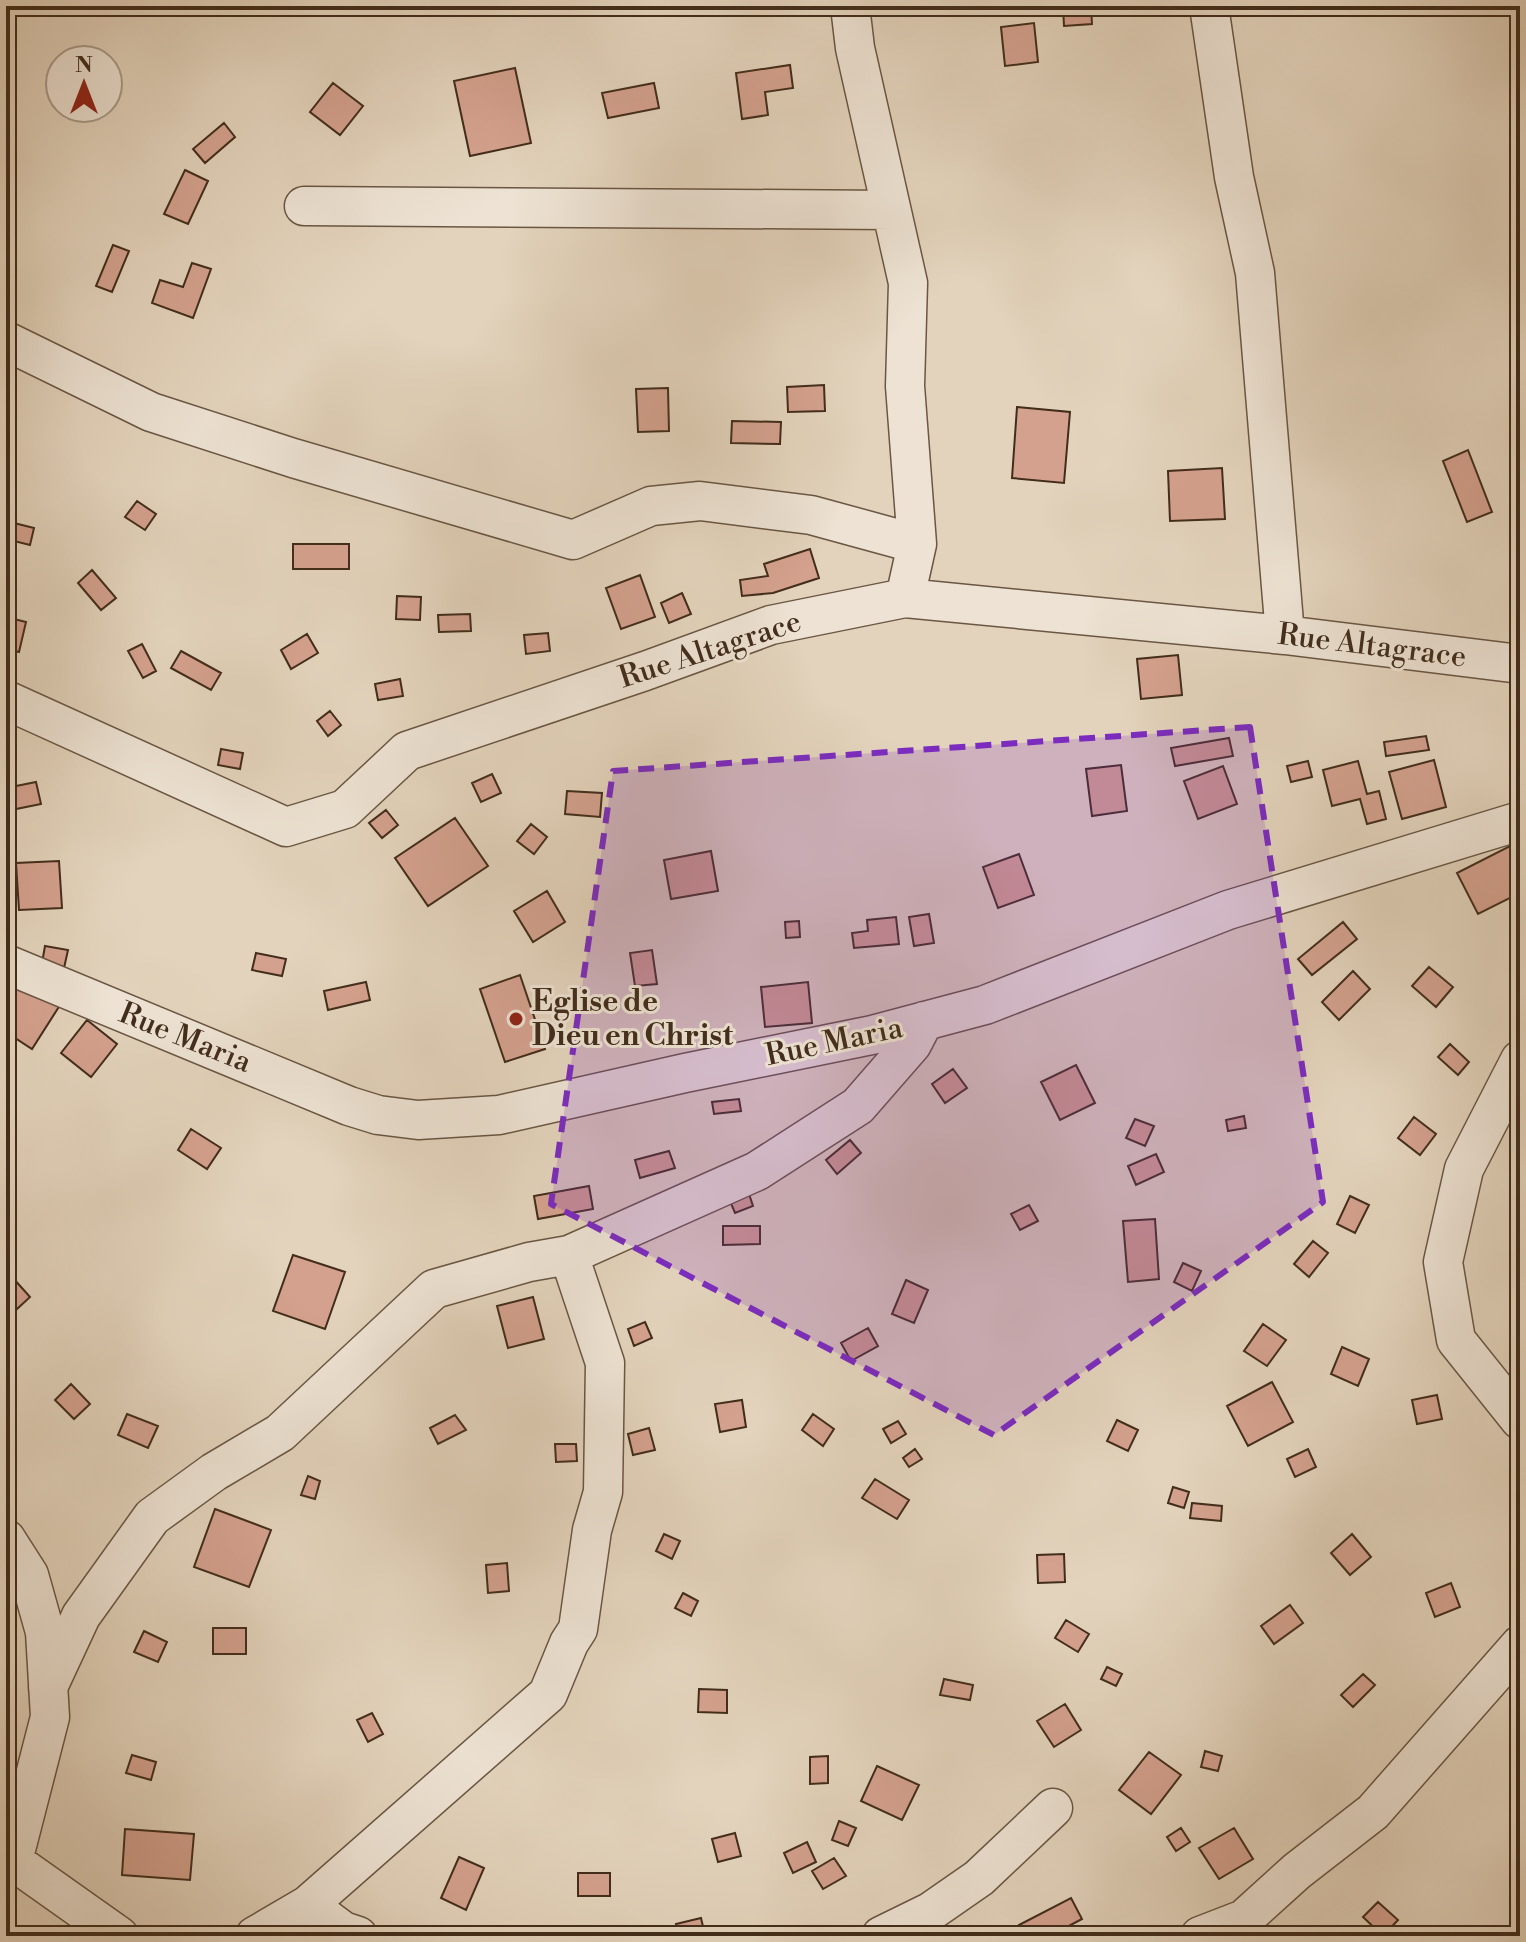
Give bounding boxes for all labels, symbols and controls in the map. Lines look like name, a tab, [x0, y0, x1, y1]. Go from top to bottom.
north arrow	[44, 44, 124, 124]
text: N	[75, 52, 93, 79]
street label: Rue Altagrace	[614, 603, 806, 697]
street label: Rue Altagrace	[1276, 616, 1468, 676]
place label: Eglise de Dieu en Christ	[532, 983, 733, 1055]
street label: Rue Maria	[113, 994, 258, 1082]
street label: Rue Maria	[762, 1009, 907, 1075]
marker: Eglise de Dieu en Christ	[507, 1010, 525, 1028]

